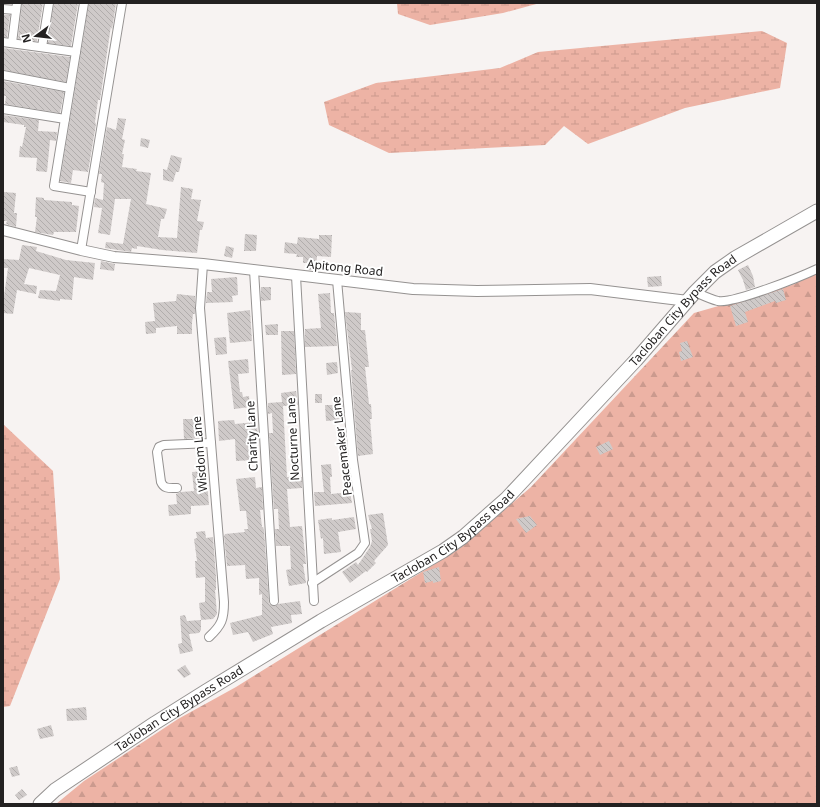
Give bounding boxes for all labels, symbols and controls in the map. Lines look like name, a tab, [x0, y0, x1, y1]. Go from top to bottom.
north arrow	[16, 16, 56, 56]
text: N	[17, 32, 34, 45]
street label: Tacloban City Bypass Road	[625, 250, 740, 370]
street label: Apitong Road	[306, 255, 384, 280]
street label: Peacemaker Lane	[327, 395, 356, 497]
street label: Nocturne Lane	[282, 397, 303, 481]
street label: Charity Lane	[241, 400, 262, 472]
street label: Wisdom Lane	[188, 415, 211, 493]
street label: Tacloban City Bypass Road	[388, 486, 518, 587]
street label: Tacloban City Bypass Road	[111, 661, 246, 755]

